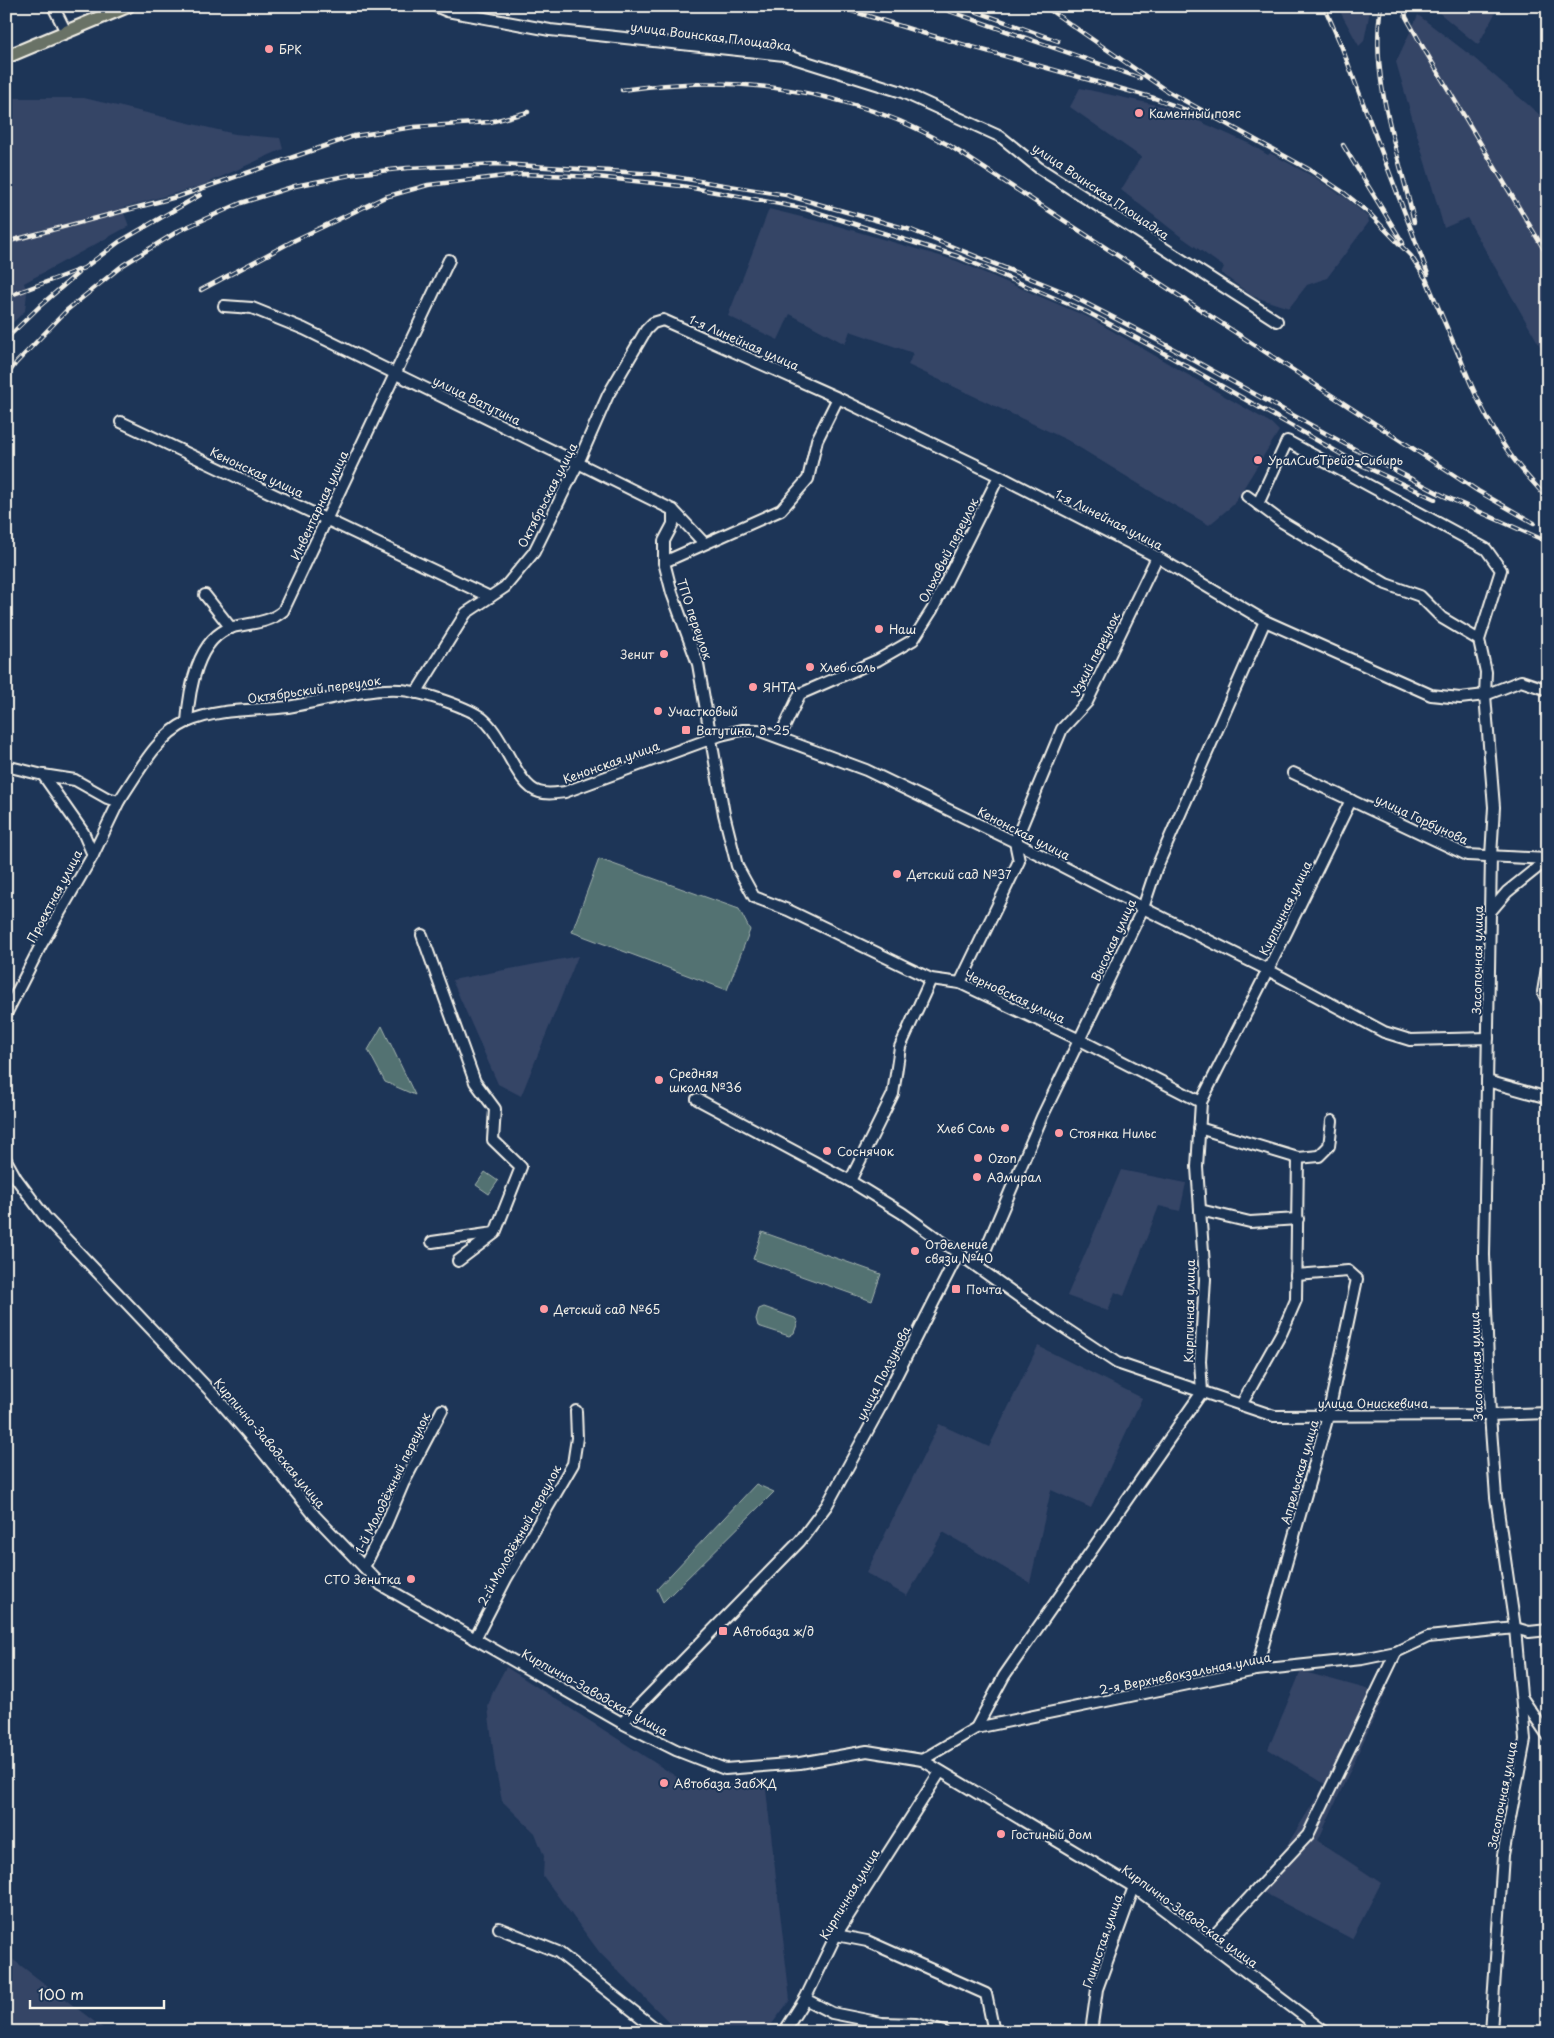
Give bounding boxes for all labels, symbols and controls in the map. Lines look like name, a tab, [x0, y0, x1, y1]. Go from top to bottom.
street label: улица Воинская Площадка	[630, 17, 793, 55]
place label: БРК	[279, 40, 302, 58]
marker: БРК	[263, 43, 275, 55]
place label: Каменный пояс	[1149, 104, 1241, 122]
marker: Каменный пояс	[1133, 107, 1145, 119]
street label: улица Воинская Площадка	[1029, 138, 1174, 244]
street label: 1-я Линейная улица	[686, 310, 802, 375]
street label: улица Ватутина	[430, 371, 524, 429]
street label: Октябрьская улица	[513, 439, 581, 550]
street label: Кенонская улица	[207, 442, 307, 502]
street label: Инвентарная улица	[286, 447, 352, 563]
place label: УралСибТрейд-Сибирь	[1268, 451, 1403, 469]
marker: УралСибТрейд-Сибирь	[1252, 454, 1264, 466]
street label: 1-я Линейная улица	[1052, 484, 1166, 554]
street label: Ольховый переулок	[914, 494, 983, 606]
street label: ТПО переулок	[673, 576, 718, 663]
street label: Узкий переулок	[1066, 608, 1124, 699]
place label: Наш	[889, 620, 916, 638]
marker: Наш	[873, 623, 885, 635]
place label: Зенит	[621, 645, 655, 663]
marker: Зенит	[658, 648, 670, 660]
place label: Хлеб соль	[820, 658, 876, 676]
marker: Хлеб соль	[804, 661, 816, 673]
street label: Октябрьский переулок	[246, 671, 383, 707]
place label: ЯНТА	[763, 678, 797, 696]
marker: ЯНТА	[747, 681, 759, 693]
place label: Участковый	[668, 702, 738, 720]
marker: Участковый	[652, 705, 664, 717]
place label: Ватутина, д. 25	[696, 721, 790, 739]
marker: Ватутина, д. 25	[680, 724, 692, 736]
street label: Кенонская улица	[560, 736, 662, 788]
street label: улица Горбунова	[1373, 790, 1472, 849]
street label: Кенонская улица	[975, 802, 1074, 864]
street label: Проектная улица	[22, 846, 86, 946]
street label: Кирпичная улица	[1254, 857, 1316, 958]
place label: Детский сад №37	[906, 865, 1012, 883]
marker: Детский сад №37	[891, 868, 903, 880]
street label: Высокая улица	[1086, 895, 1140, 984]
street label: Засопочная улица	[1467, 905, 1487, 1016]
street label: Черновская улица	[962, 965, 1069, 1027]
place label: Средняя школа №36	[669, 1064, 742, 1096]
marker: Средняя школа №36	[653, 1074, 665, 1086]
place label: Хлеб Соль	[937, 1119, 995, 1137]
marker: Хлеб Соль	[999, 1122, 1011, 1134]
place label: Стоянка Нильс	[1069, 1124, 1157, 1142]
marker: Стоянка Нильс	[1053, 1127, 1065, 1139]
place label: Соснячок	[837, 1142, 895, 1160]
marker: Соснячок	[821, 1145, 833, 1157]
place label: Ozon	[988, 1149, 1017, 1167]
marker: Ozon	[972, 1152, 984, 1164]
place label: Адмирал	[987, 1168, 1042, 1186]
marker: Адмирал	[971, 1171, 983, 1183]
place label: Отделение связи №40	[925, 1235, 993, 1267]
marker: Отделение связи №40	[909, 1245, 921, 1257]
street label: Кирпичная улица	[1179, 1259, 1199, 1363]
place label: Почта	[966, 1280, 1003, 1298]
marker: Почта	[950, 1283, 962, 1295]
place label: Детский сад №65	[553, 1300, 660, 1318]
marker: Детский сад №65	[538, 1303, 550, 1315]
street label: Засопочная улица	[1465, 1311, 1487, 1422]
street label: улица Ползунова	[851, 1322, 915, 1423]
street label: Кирпично-Заводская улица	[210, 1374, 330, 1512]
street label: улица Онискевича	[1318, 1394, 1429, 1412]
street label: 1-й Молодёжный переулок	[350, 1408, 435, 1557]
street label: Апрельская улица	[1275, 1417, 1323, 1526]
street label: 2-й Молодёжный переулок	[473, 1461, 566, 1609]
place label: СТО Зенитка	[324, 1570, 401, 1588]
marker: СТО Зенитка	[405, 1573, 417, 1585]
place label: Автобаза ж/д	[733, 1622, 814, 1640]
marker: Автобаза ж/д	[717, 1625, 729, 1637]
street label: Кирпично-Заводская улица	[519, 1644, 672, 1740]
street label: 2-я Верхневокзальная улица	[1098, 1647, 1273, 1698]
street label: Засопочная улица	[1483, 1739, 1521, 1851]
place label: Автобаза ЗабЖД	[674, 1774, 777, 1792]
marker: Автобаза ЗабЖД	[658, 1777, 670, 1789]
place label: Гостиный дом	[1011, 1825, 1092, 1843]
marker: Гостиный дом	[995, 1828, 1007, 1840]
street label: Кирпичная улица	[815, 1845, 884, 1943]
street label: Кирпично-Заводская улица	[1118, 1860, 1262, 1972]
street label: Глинистая улица	[1078, 1891, 1127, 1990]
scale bar	[30, 1978, 164, 2010]
text: 100 m	[38, 1982, 84, 2005]

